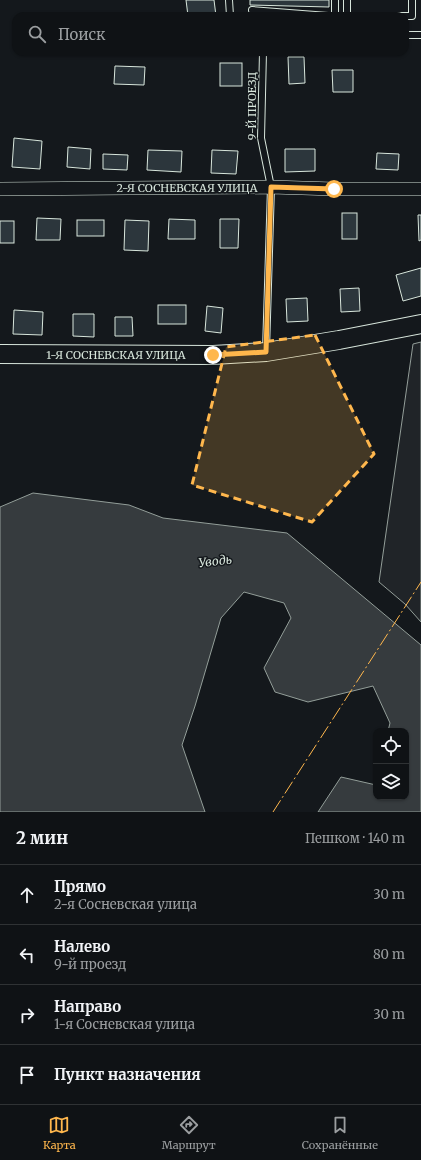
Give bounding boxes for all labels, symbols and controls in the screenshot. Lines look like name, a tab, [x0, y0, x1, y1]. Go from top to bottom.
search box	[12, 12, 409, 56]
icon: search	[26, 23, 48, 45]
text: Поиск	[58, 25, 105, 44]
street label: 9-Й ПРОЕЗД	[245, 72, 259, 140]
route start	[325, 180, 343, 198]
street label: 2-Я СОСНЕВСКАЯ УЛИЦА	[117, 181, 258, 195]
route end	[204, 346, 222, 364]
street label: 1-Я СОСНЕВСКАЯ УЛИЦА	[46, 348, 186, 362]
water label: Уводь	[197, 552, 233, 570]
map controls	[373, 728, 409, 800]
button: locate	[373, 728, 409, 764]
button: layers	[373, 764, 409, 800]
text: 2 мин	[16, 827, 68, 849]
text: Пешком · 140 m	[305, 830, 405, 847]
text: Прямо	[54, 877, 106, 896]
icon: ahead	[16, 884, 38, 906]
text: 30 m	[373, 886, 405, 903]
text: 2-я Сосневская улица	[54, 896, 197, 913]
text: Налево	[54, 937, 110, 956]
icon: left	[16, 944, 38, 966]
text: 80 m	[373, 946, 405, 963]
text: 9-й проезд	[54, 956, 126, 973]
text: Направо	[54, 997, 121, 1016]
icon: right	[16, 1004, 38, 1026]
text: 30 m	[373, 1006, 405, 1023]
text: 1-я Сосневская улица	[54, 1016, 195, 1033]
icon: arrive	[16, 1064, 38, 1086]
text: Пункт назначения	[54, 1065, 201, 1084]
tab: Карта	[43, 1114, 76, 1152]
tab: Маршрут	[162, 1114, 216, 1152]
tab: Сохранённые	[302, 1114, 378, 1152]

